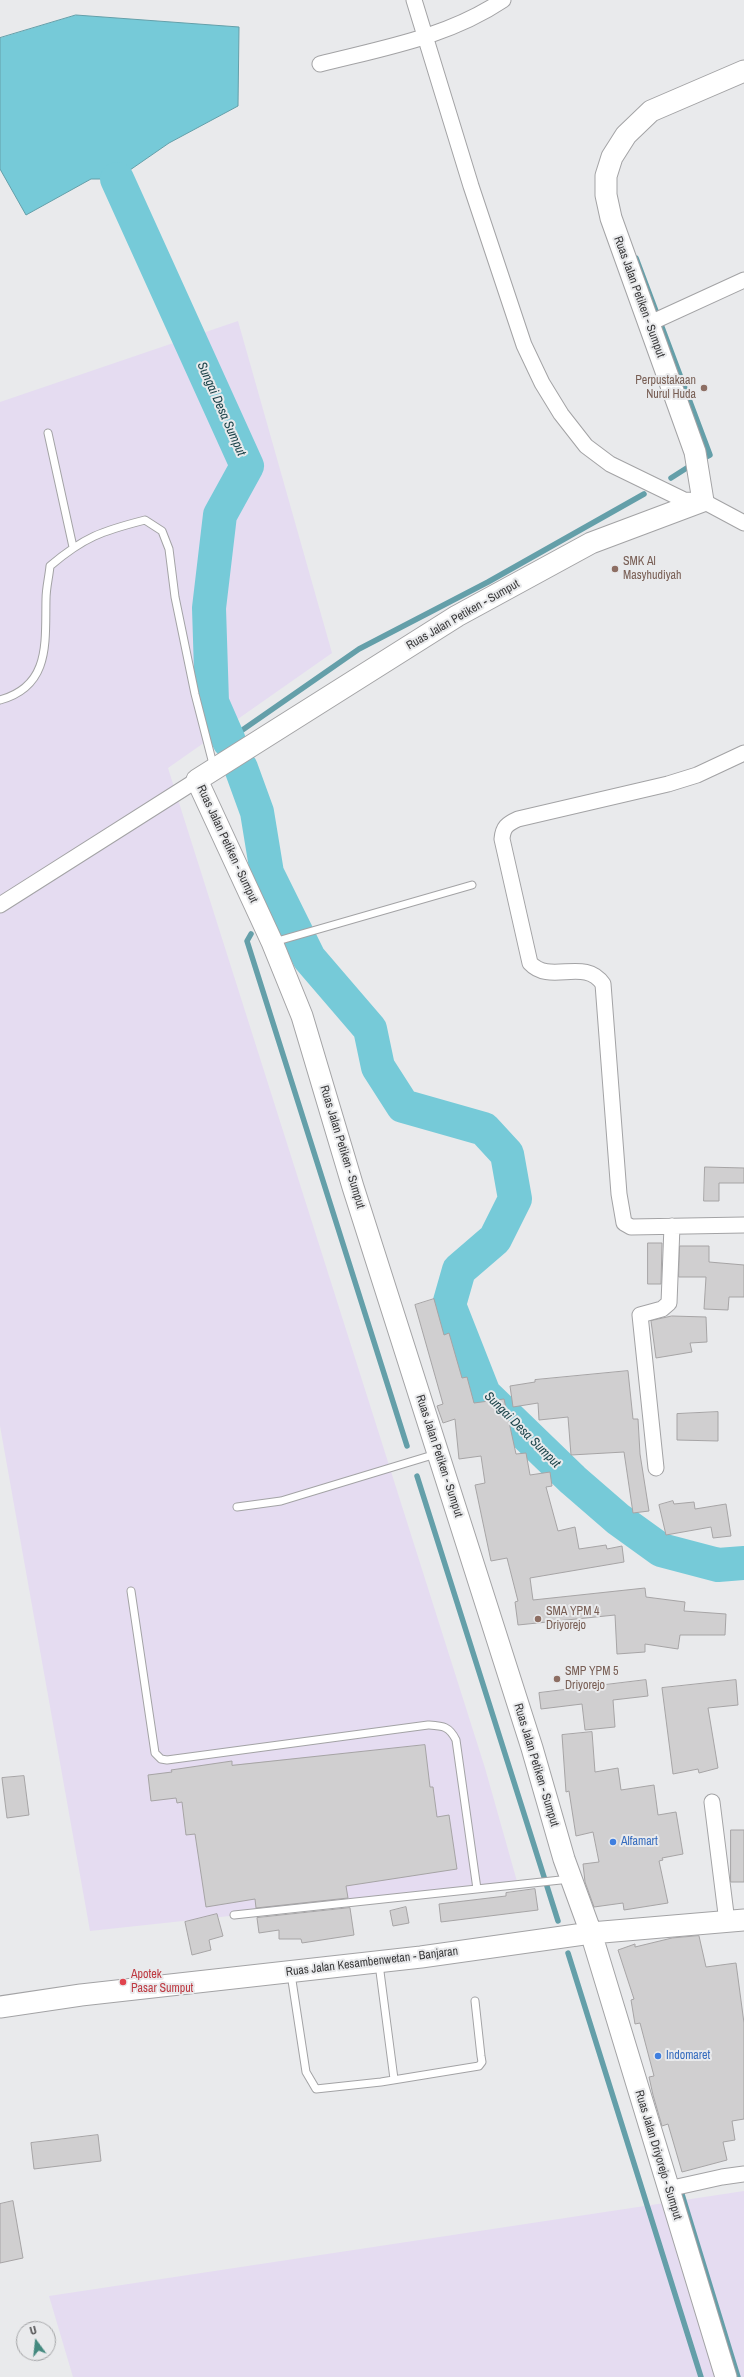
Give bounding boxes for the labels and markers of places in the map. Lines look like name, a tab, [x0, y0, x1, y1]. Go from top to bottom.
place label: Perpustakaan Nurul Huda	[635, 374, 696, 402]
marker: Perpustakaan Nurul Huda	[699, 383, 709, 393]
place label: SMK Al Masyhudiyah	[623, 555, 682, 583]
marker: SMK Al Masyhudiyah	[610, 564, 620, 574]
place label: SMA YPM 4 Driyorejo	[546, 1605, 600, 1633]
marker: SMA YPM 4 Driyorejo	[533, 1614, 543, 1624]
place label: SMP YPM 5 Driyorejo	[565, 1665, 619, 1693]
marker: SMP YPM 5 Driyorejo	[552, 1674, 562, 1684]
place label: Alfamart	[621, 1835, 658, 1849]
marker: Alfamart	[608, 1837, 618, 1847]
place label: Apotek Pasar Sumput	[131, 1968, 193, 1996]
marker: Apotek Pasar Sumput	[118, 1977, 128, 1987]
place label: Indomaret	[666, 2049, 710, 2063]
marker: Indomaret	[653, 2051, 663, 2061]

